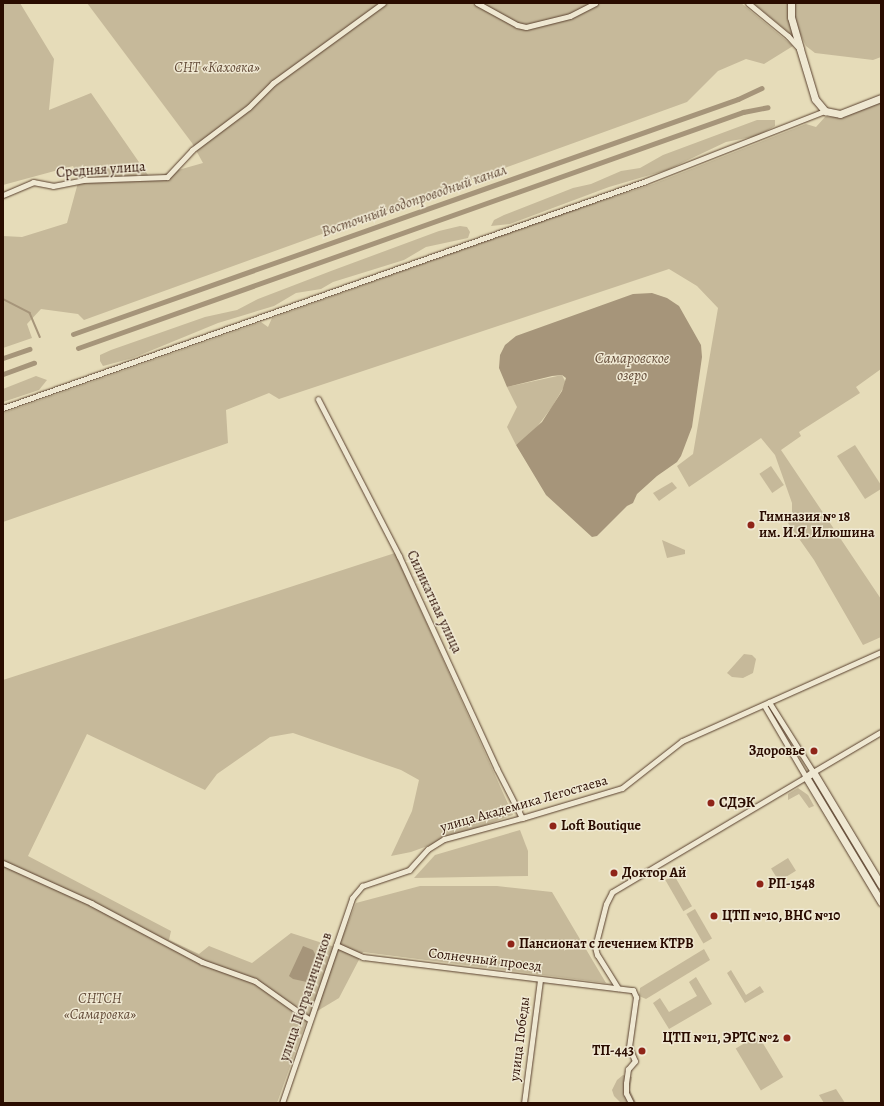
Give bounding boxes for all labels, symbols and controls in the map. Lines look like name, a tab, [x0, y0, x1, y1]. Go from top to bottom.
park label: СНТ «Каховка»	[174, 60, 260, 76]
street label: Средняя улица	[56, 158, 146, 182]
water label: Восточный водопроводный канал	[319, 161, 509, 241]
water label: Самаровское озеро	[595, 349, 669, 384]
place label: Гимназия № 18 им. И.Я. Илюшина	[759, 509, 875, 542]
marker: Гимназия № 18 им. И.Я. Илюшина	[746, 520, 756, 530]
street label: Силикатная улица	[403, 548, 465, 656]
place label: Здоровье	[749, 743, 805, 759]
marker: Здоровье	[808, 745, 820, 757]
street label: улица Академика Легостаева	[438, 772, 610, 836]
place label: СДЭК	[719, 795, 755, 811]
marker: СДЭК	[706, 798, 716, 808]
place label: Loft Boutique	[561, 818, 641, 834]
marker: Loft Boutique	[548, 821, 558, 831]
place label: Доктор Ай	[622, 865, 686, 881]
marker: Доктор Ай	[609, 868, 619, 878]
place label: РП-1548	[768, 876, 815, 892]
marker: РП-1548	[755, 879, 765, 889]
place label: ЦТП №10, ВНС №10	[722, 908, 841, 924]
marker: ЦТП №10, ВНС №10	[709, 911, 719, 921]
street label: улица Пограничников	[276, 930, 336, 1064]
place label: Пансионат с лечением КТРВ	[519, 936, 694, 952]
marker: Пансионат с лечением КТРВ	[506, 939, 516, 949]
street label: Солнечный проезд	[427, 945, 543, 975]
park label: СНТСН «Самаровка»	[64, 991, 136, 1024]
street label: улица Победы	[506, 996, 534, 1082]
place label: ЦТП №11, ЭРТС №2	[662, 1030, 779, 1046]
marker: ЦТП №11, ЭРТС №2	[782, 1033, 792, 1043]
place label: ТП-443	[592, 1043, 634, 1059]
marker: ТП-443	[637, 1046, 647, 1056]

